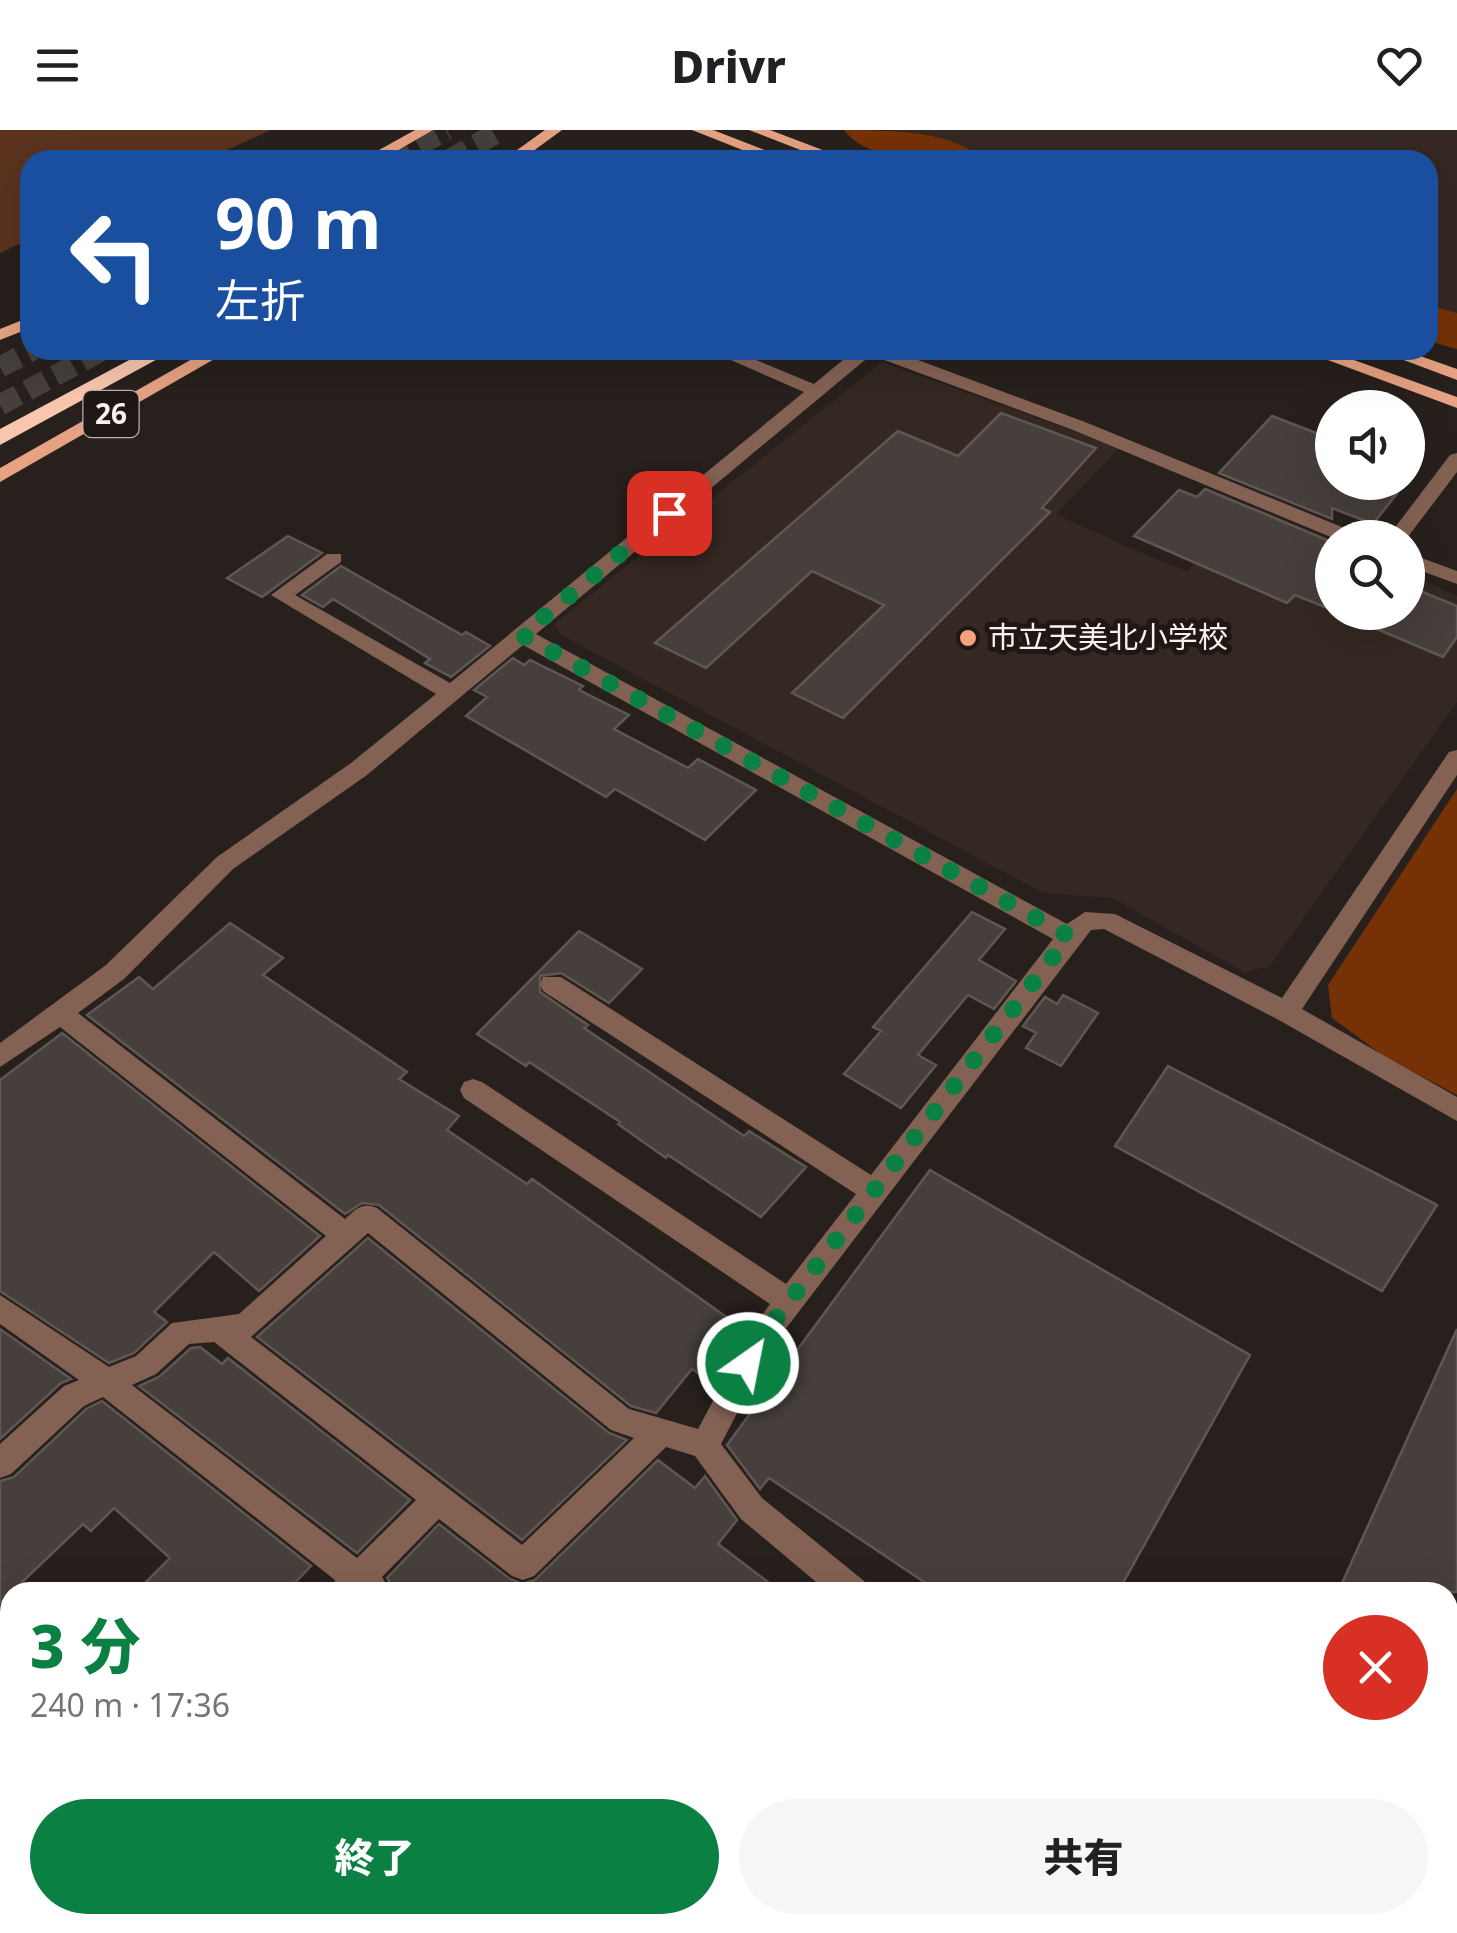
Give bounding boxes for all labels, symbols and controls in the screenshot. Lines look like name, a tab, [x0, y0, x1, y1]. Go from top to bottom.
text: Drivr	[671, 35, 786, 96]
icon: menu	[30, 38, 85, 93]
icon: heart	[1372, 38, 1427, 93]
text: 90 m	[215, 174, 382, 270]
icon: left	[50, 190, 180, 320]
text: 左折	[215, 269, 305, 330]
map controls	[1315, 390, 1425, 630]
button: sound	[1315, 390, 1425, 500]
road number: 26	[84, 391, 138, 437]
pin	[627, 471, 712, 556]
icon: arrive	[642, 486, 697, 541]
button: search	[1315, 520, 1425, 630]
place label: 市立天美北小学校	[988, 616, 1228, 657]
marker: 市立天美北小学校	[957, 627, 979, 649]
position arrow	[696, 1311, 800, 1415]
text: 3 分	[30, 1604, 140, 1686]
button: close	[1323, 1615, 1428, 1720]
text: 240 m · 17:36	[30, 1683, 230, 1726]
button: 終了	[30, 1799, 719, 1914]
button: 共有	[739, 1799, 1428, 1914]

